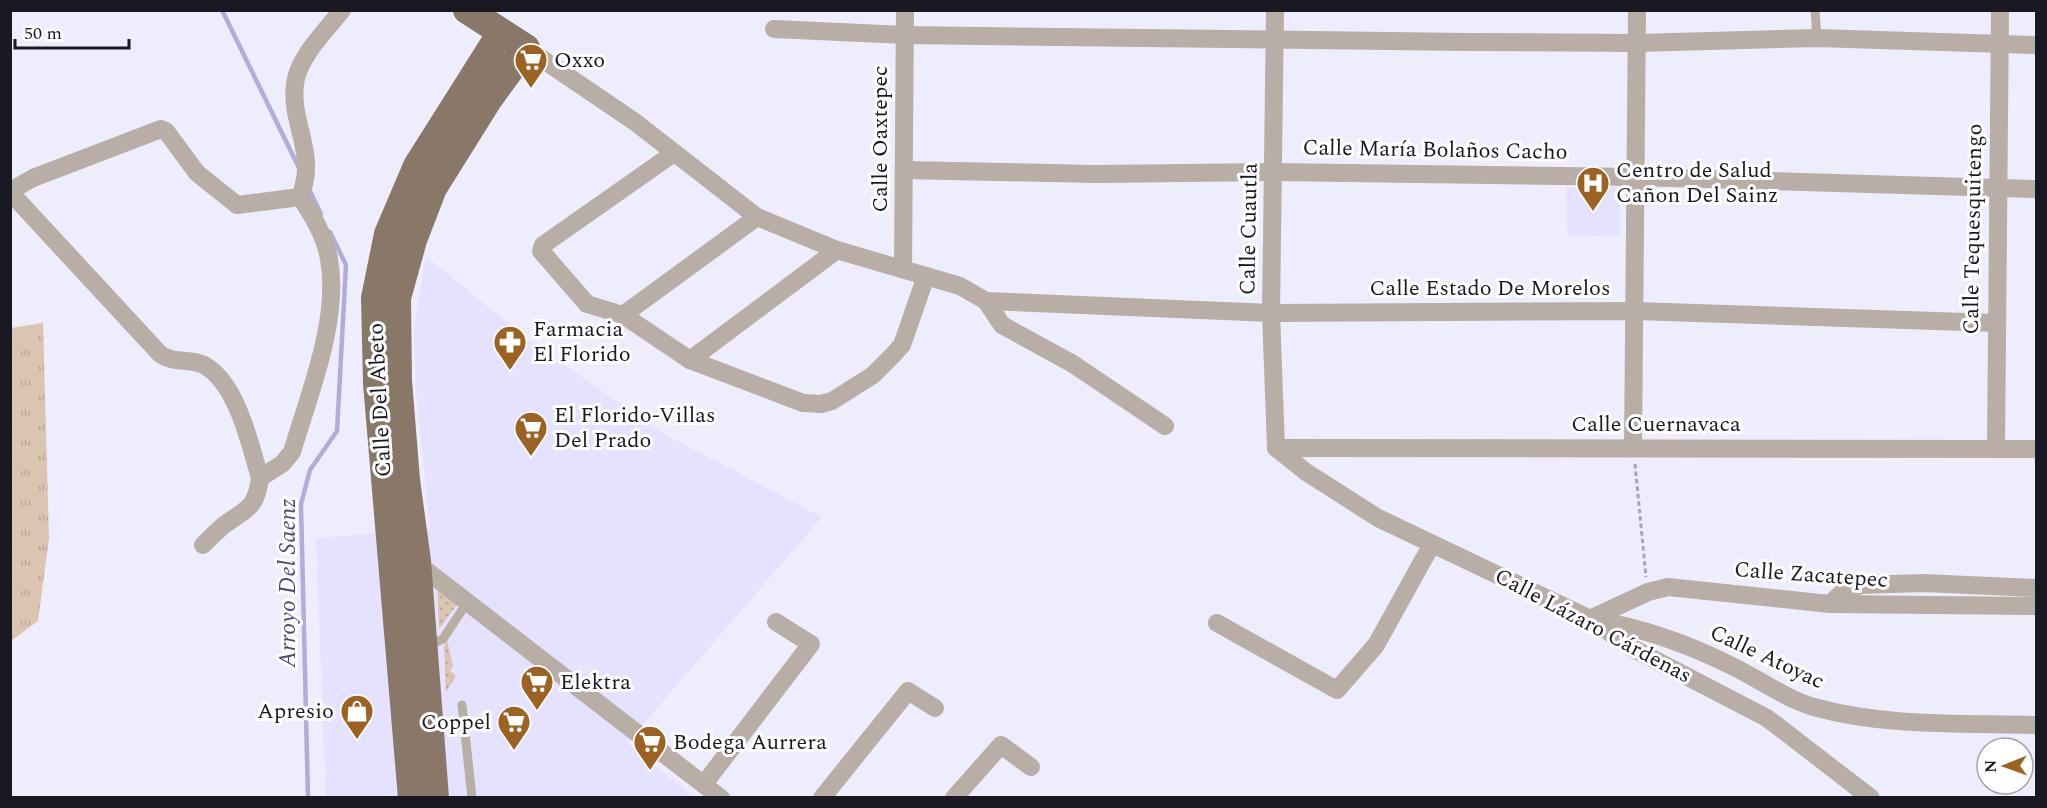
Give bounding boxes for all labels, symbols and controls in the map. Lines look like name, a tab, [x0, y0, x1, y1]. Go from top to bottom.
scale bar	[15, 12, 129, 50]
text: 50 m	[24, 20, 62, 47]
supermarket icon: Oxxo	[513, 42, 549, 89]
place label: Oxxo	[554, 44, 605, 77]
street label: Calle Oaxtepec	[864, 65, 897, 213]
street label: Calle Tequesquitengo	[1955, 123, 1991, 335]
street label: Calle María Bolaños Cacho	[1302, 131, 1568, 169]
place label: Centro de Salud Cañon Del Sainz	[1616, 154, 1778, 212]
street label: Calle Cuautla	[1231, 162, 1267, 295]
hospital icon: Centro de Salud Cañon Del Sainz	[1575, 165, 1611, 212]
street label: Calle Estado De Morelos	[1370, 272, 1610, 305]
place label: Farmacia El Florido	[533, 313, 631, 371]
street label: Calle Del Abeto	[359, 322, 401, 478]
pharmacy icon: Farmacia El Florido	[492, 324, 528, 371]
place label: El Florido-Villas Del Prado	[554, 399, 715, 457]
street label: Calle Cuernavaca	[1571, 408, 1741, 441]
supermarket icon: El Florido-Villas Del Prado	[513, 410, 549, 457]
water label: Arroyo Del Saenz	[270, 498, 306, 669]
street label: Calle Zacatepec	[1733, 553, 1889, 597]
street label: Calle Lázaro Cárdenas	[1489, 560, 1697, 692]
street label: Calle Atoyac	[1704, 616, 1830, 698]
supermarket icon: Elektra	[519, 664, 555, 711]
place label: Elektra	[560, 666, 631, 699]
shop icon: Apresio	[339, 693, 375, 740]
place label: Apresio	[257, 695, 334, 728]
supermarket icon: Coppel	[496, 704, 532, 751]
place label: Coppel	[421, 706, 491, 739]
supermarket icon: Bodega Aurrera	[632, 724, 668, 771]
place label: Bodega Aurrera	[673, 726, 827, 759]
north arrow	[1975, 736, 2035, 796]
text: N	[1979, 760, 2003, 773]

